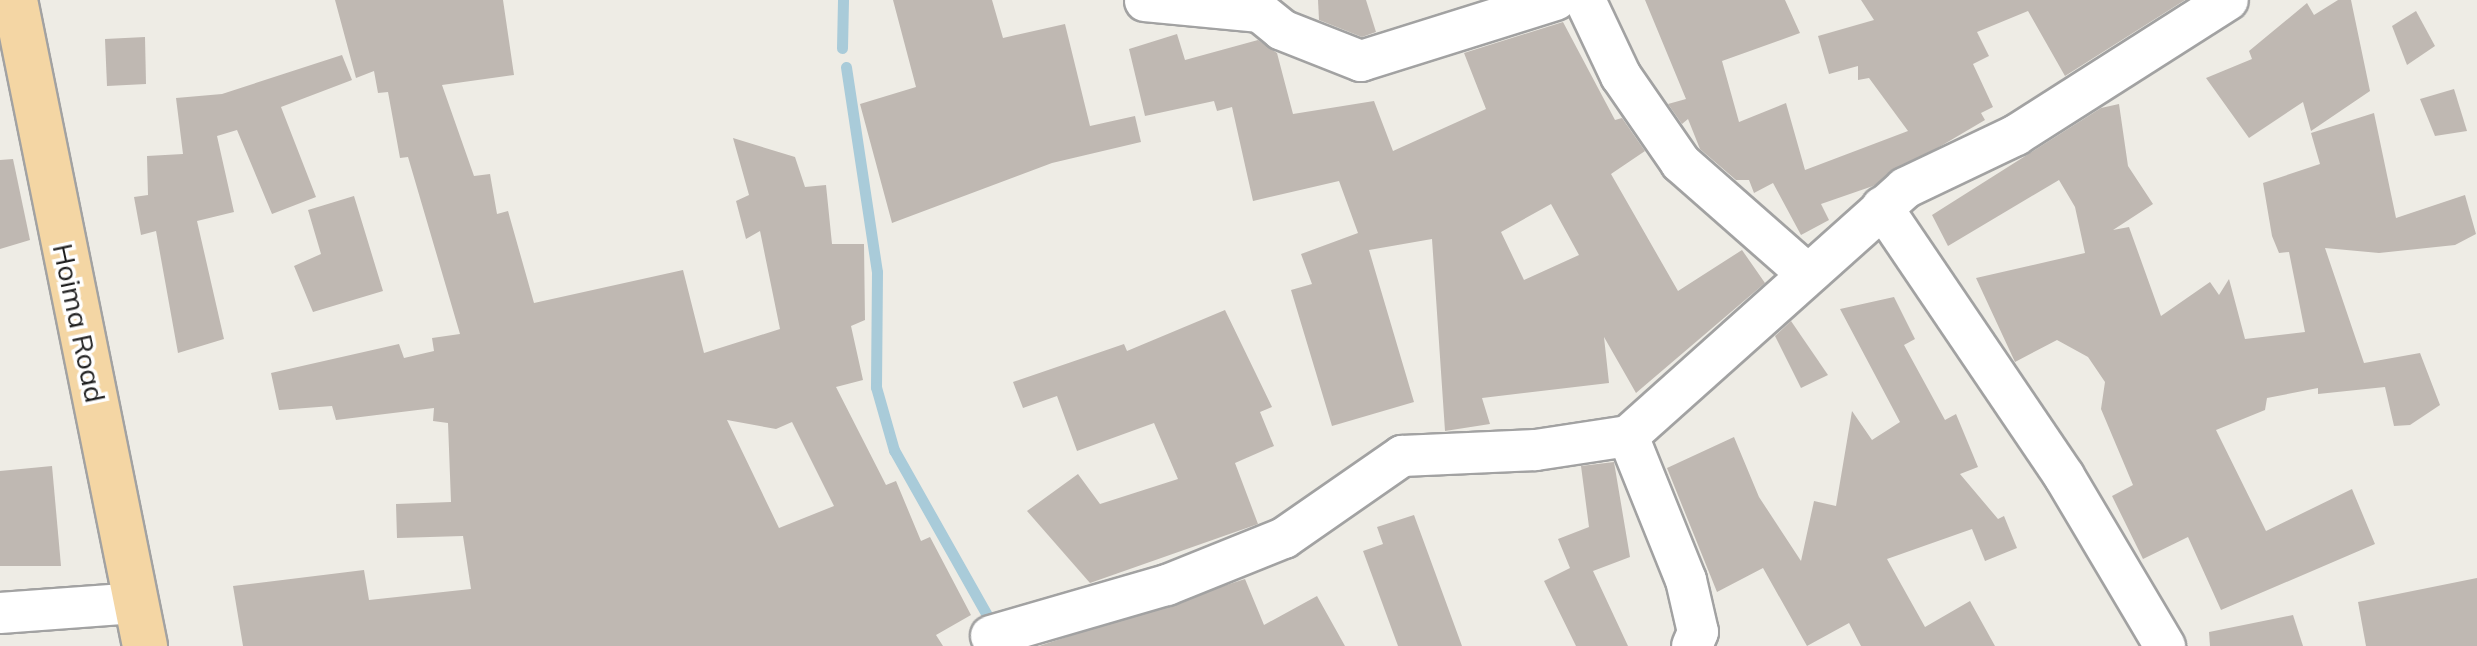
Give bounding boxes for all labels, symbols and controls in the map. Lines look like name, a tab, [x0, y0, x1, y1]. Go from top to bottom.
street label: Hoima Road	[46, 241, 112, 405]

